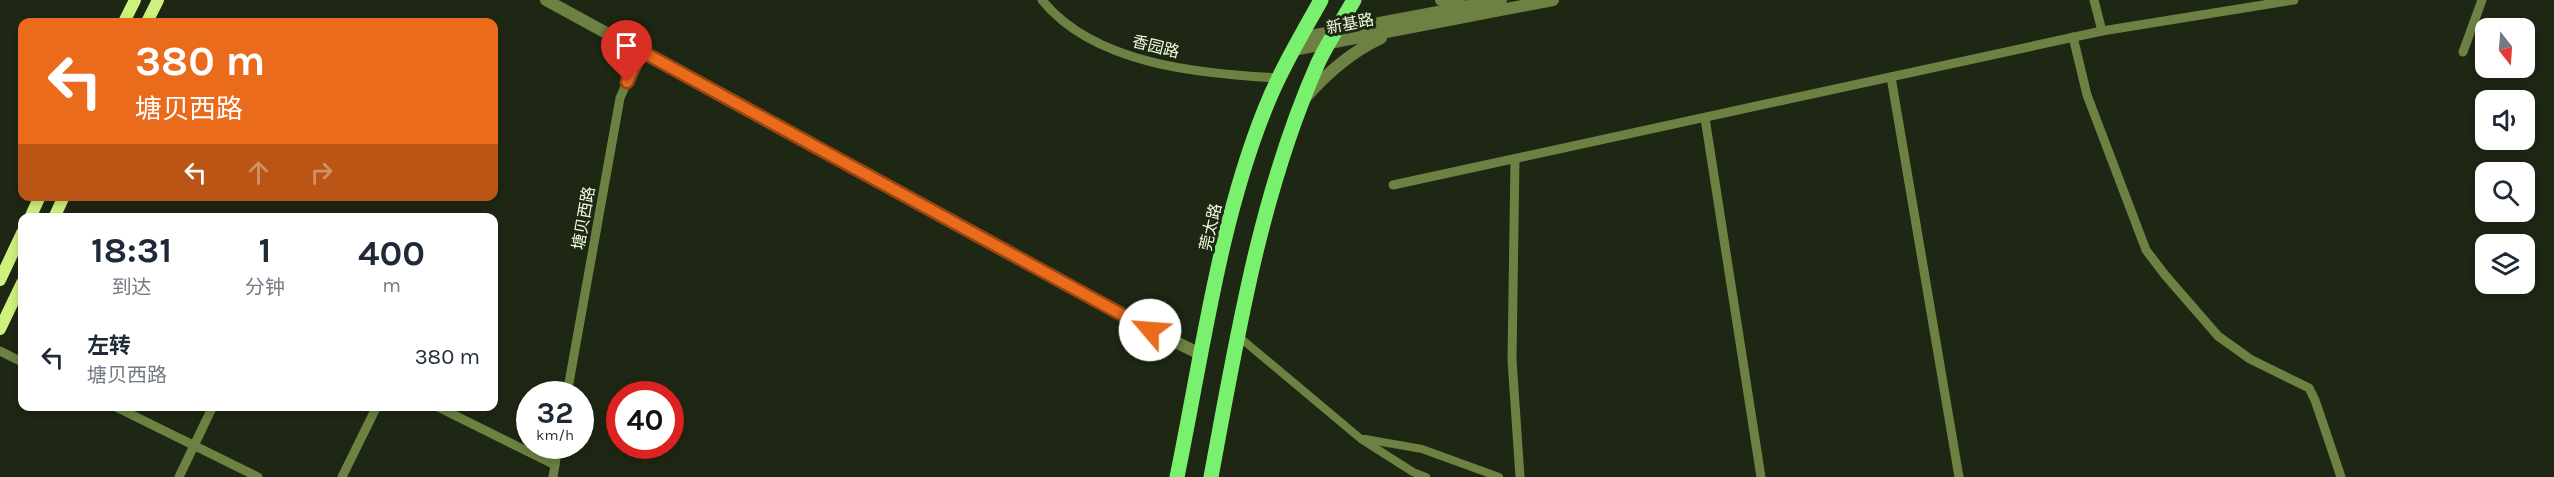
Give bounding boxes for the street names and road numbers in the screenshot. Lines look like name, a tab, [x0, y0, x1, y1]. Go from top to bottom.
street label: 新基路	[1325, 10, 1375, 37]
street label: 香园路	[1130, 31, 1181, 62]
street label: 塘贝西路	[569, 185, 598, 251]
street label: 莞太路	[1196, 202, 1225, 253]

